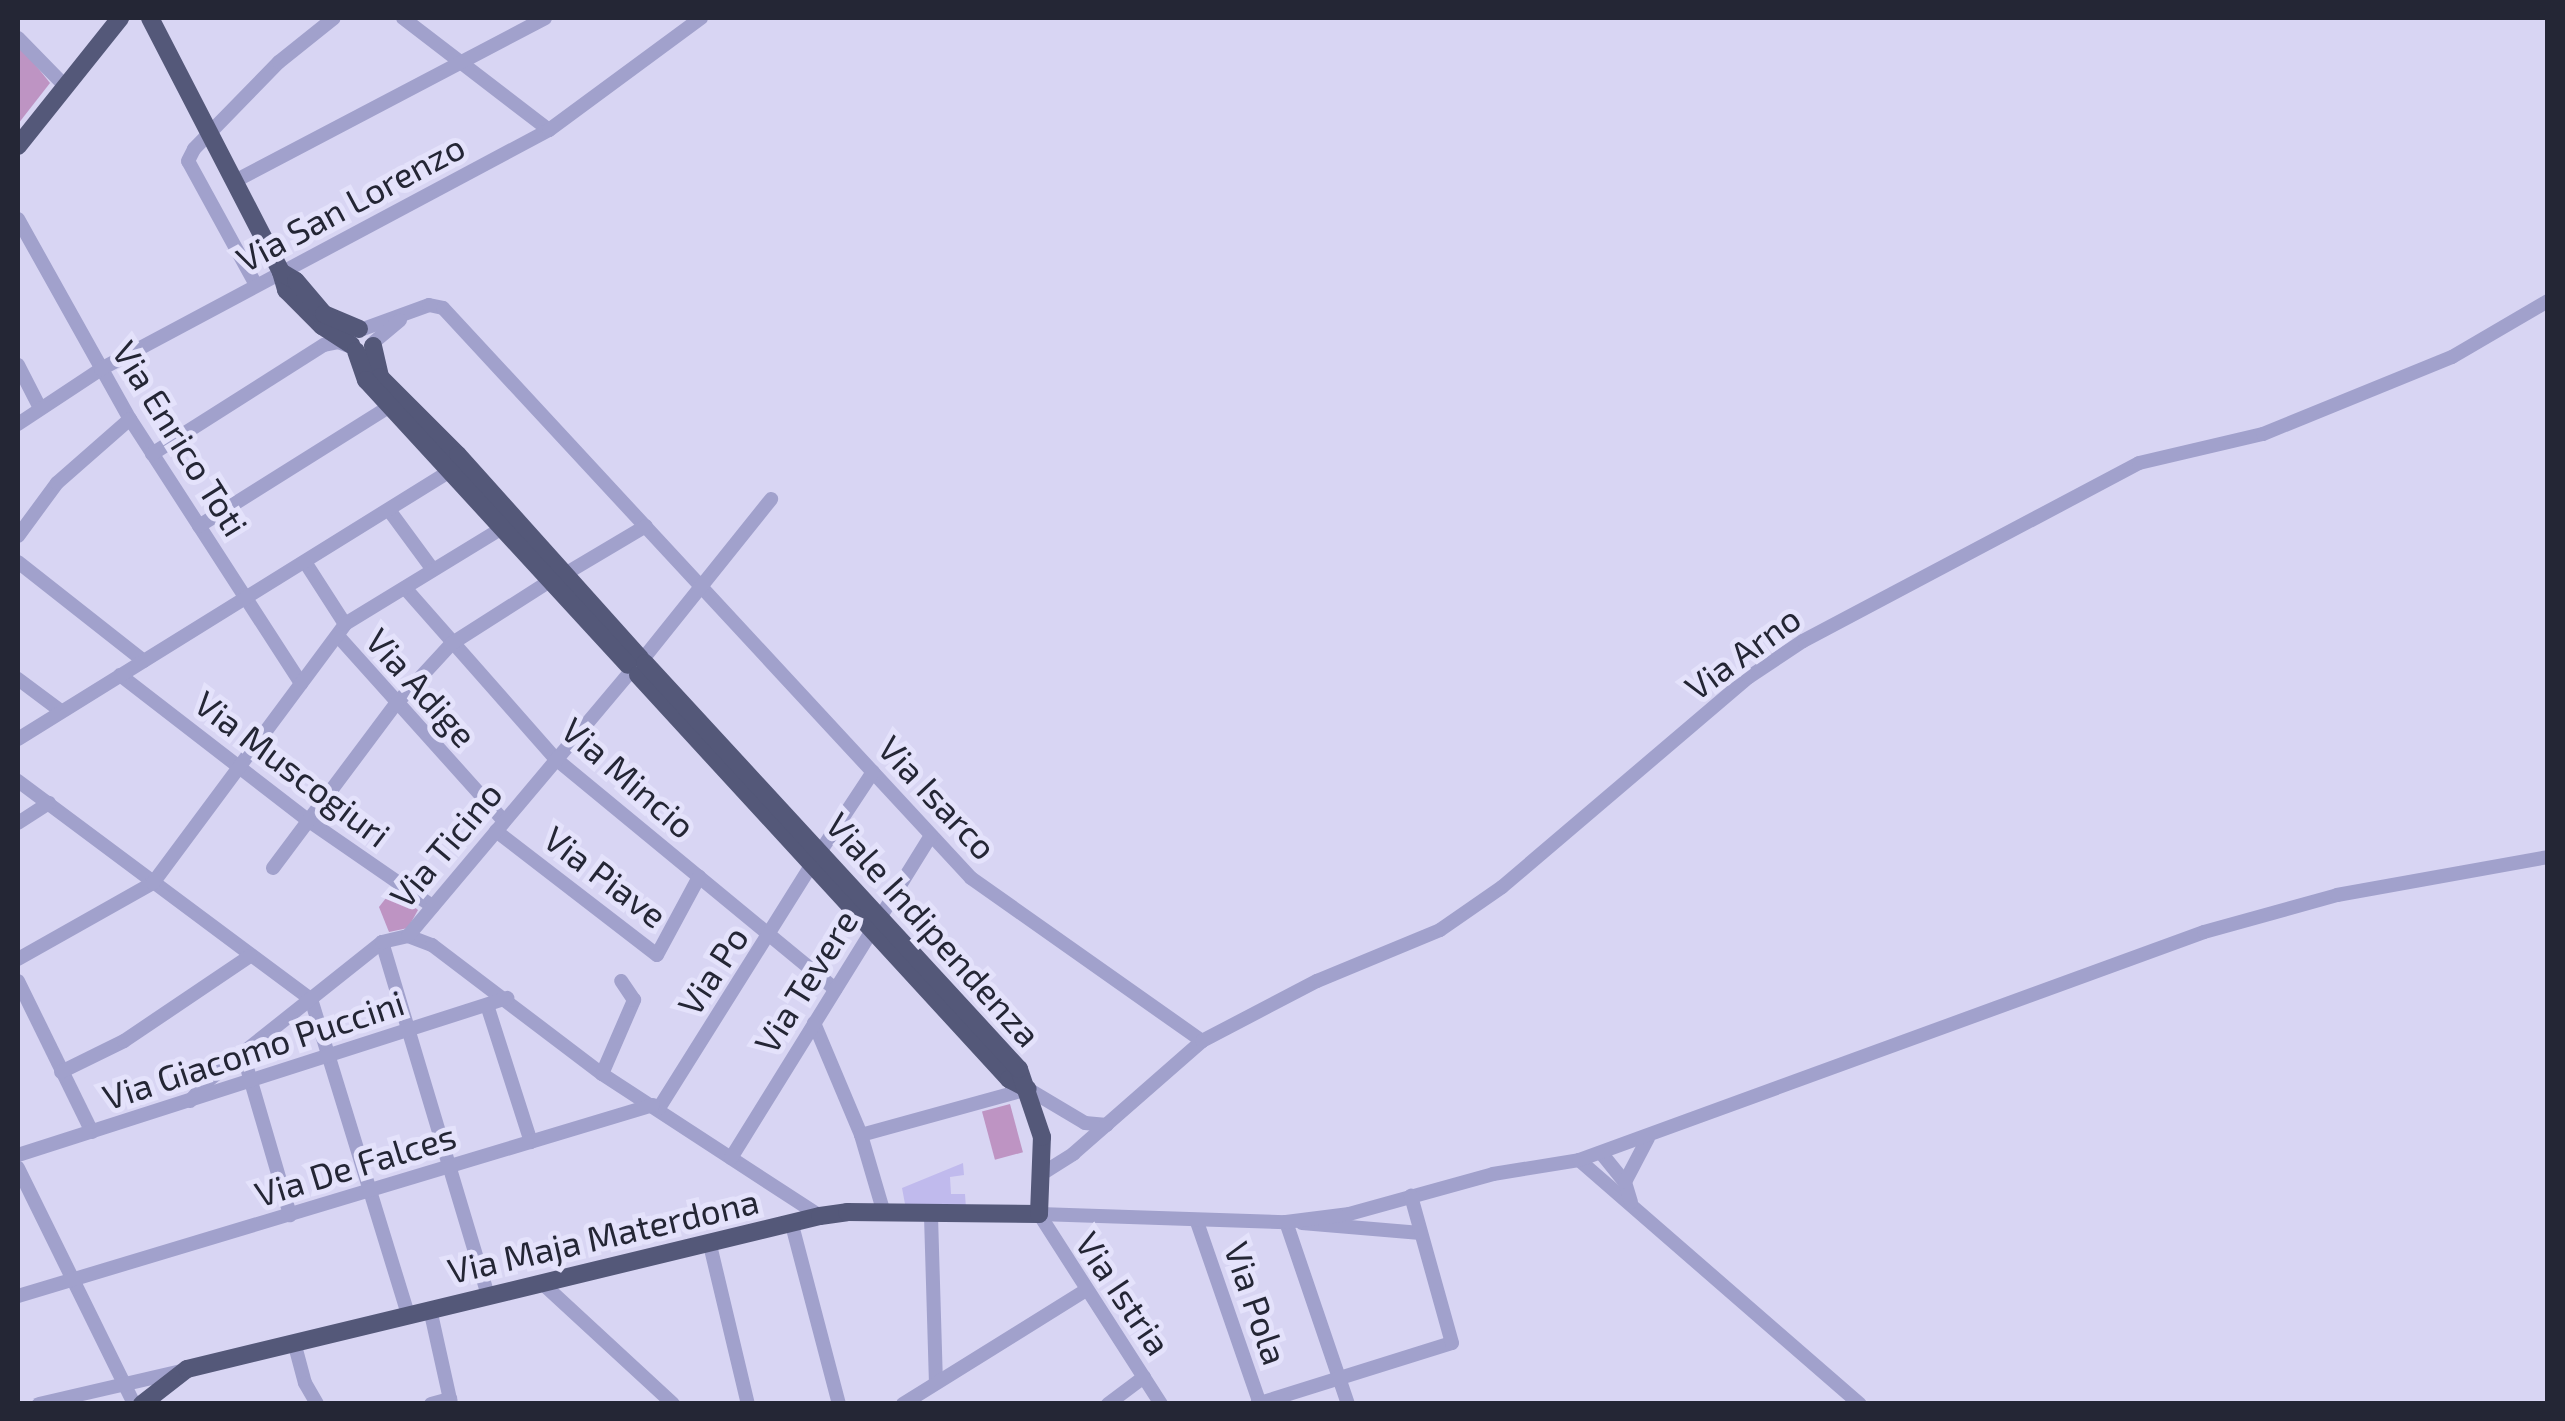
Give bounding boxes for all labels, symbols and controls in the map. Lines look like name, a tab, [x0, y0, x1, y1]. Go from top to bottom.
street label: Via San Lorenzo	[229, 124, 471, 280]
street label: Via Enrico Toti	[104, 333, 258, 543]
street label: Via Arno	[1676, 596, 1808, 708]
street label: Via Adige	[358, 619, 486, 755]
street label: Via Muscogiuri	[187, 681, 399, 855]
street label: Via Mincio	[554, 708, 704, 846]
street label: Via Isarco	[870, 727, 1006, 867]
street label: Via Ticino	[380, 772, 510, 916]
street label: Viale Indipendenza	[818, 803, 1050, 1055]
street label: Via Piave	[536, 816, 676, 936]
street label: Via Tevere	[744, 901, 866, 1061]
street label: Via Po	[668, 918, 756, 1022]
street label: Via Giacomo Puccini	[97, 980, 409, 1118]
street label: Via De Falces	[249, 1114, 461, 1214]
street label: Via Maja Materdona	[443, 1179, 763, 1291]
street label: Via Istria	[1068, 1224, 1180, 1362]
street label: Via Pola	[1216, 1236, 1298, 1370]

